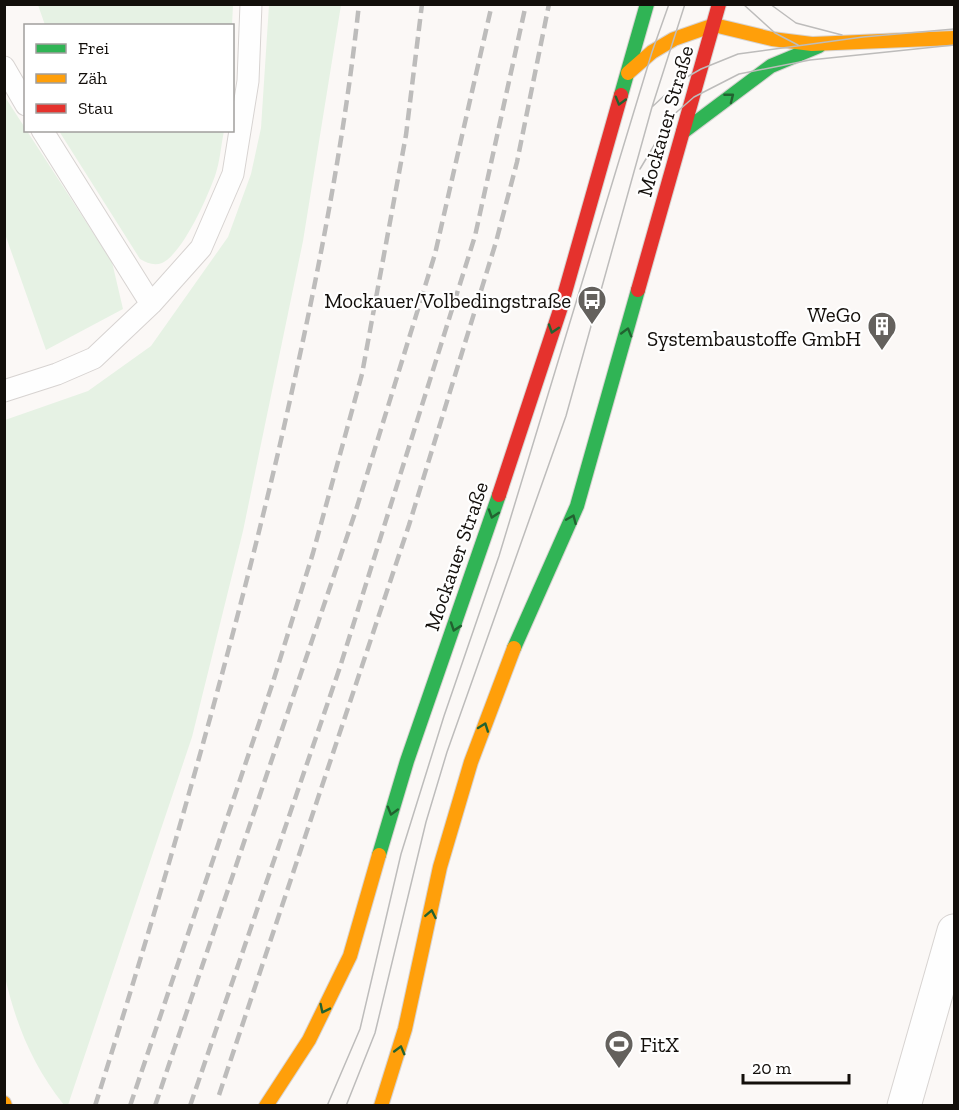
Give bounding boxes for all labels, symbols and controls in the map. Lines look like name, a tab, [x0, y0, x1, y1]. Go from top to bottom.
legend	[24, 24, 234, 132]
text: Frei	[78, 37, 109, 59]
street label: Mockauer Straße	[631, 42, 699, 199]
text: Zäh	[78, 67, 107, 89]
one-way arrow	[723, 93, 734, 104]
one-way arrow	[614, 96, 627, 106]
text: Stau	[78, 97, 113, 119]
bus stop icon: Mockauer/Volbedingstraße	[576, 284, 608, 326]
place label: Mockauer/Volbedingstraße	[324, 288, 571, 313]
place label: WeGo Systembaustoffe GmbH	[647, 302, 861, 351]
building icon: WeGo Systembaustoffe GmbH	[866, 310, 898, 352]
one-way arrow	[548, 323, 561, 334]
one-way arrow	[620, 327, 632, 338]
street label: Mockauer Straße	[419, 478, 493, 634]
one-way arrow	[488, 508, 500, 519]
one-way arrow	[565, 515, 577, 526]
one-way arrow	[449, 621, 462, 632]
one-way arrow	[476, 722, 489, 733]
one-way arrow	[387, 806, 399, 816]
one-way arrow	[424, 910, 437, 920]
one-way arrow	[319, 1002, 331, 1013]
sports icon: FitX	[603, 1028, 635, 1070]
place label: FitX	[640, 1032, 679, 1057]
one-way arrow	[392, 1045, 405, 1055]
scale bar	[743, 1047, 850, 1085]
text: 20 m	[752, 1057, 792, 1079]

